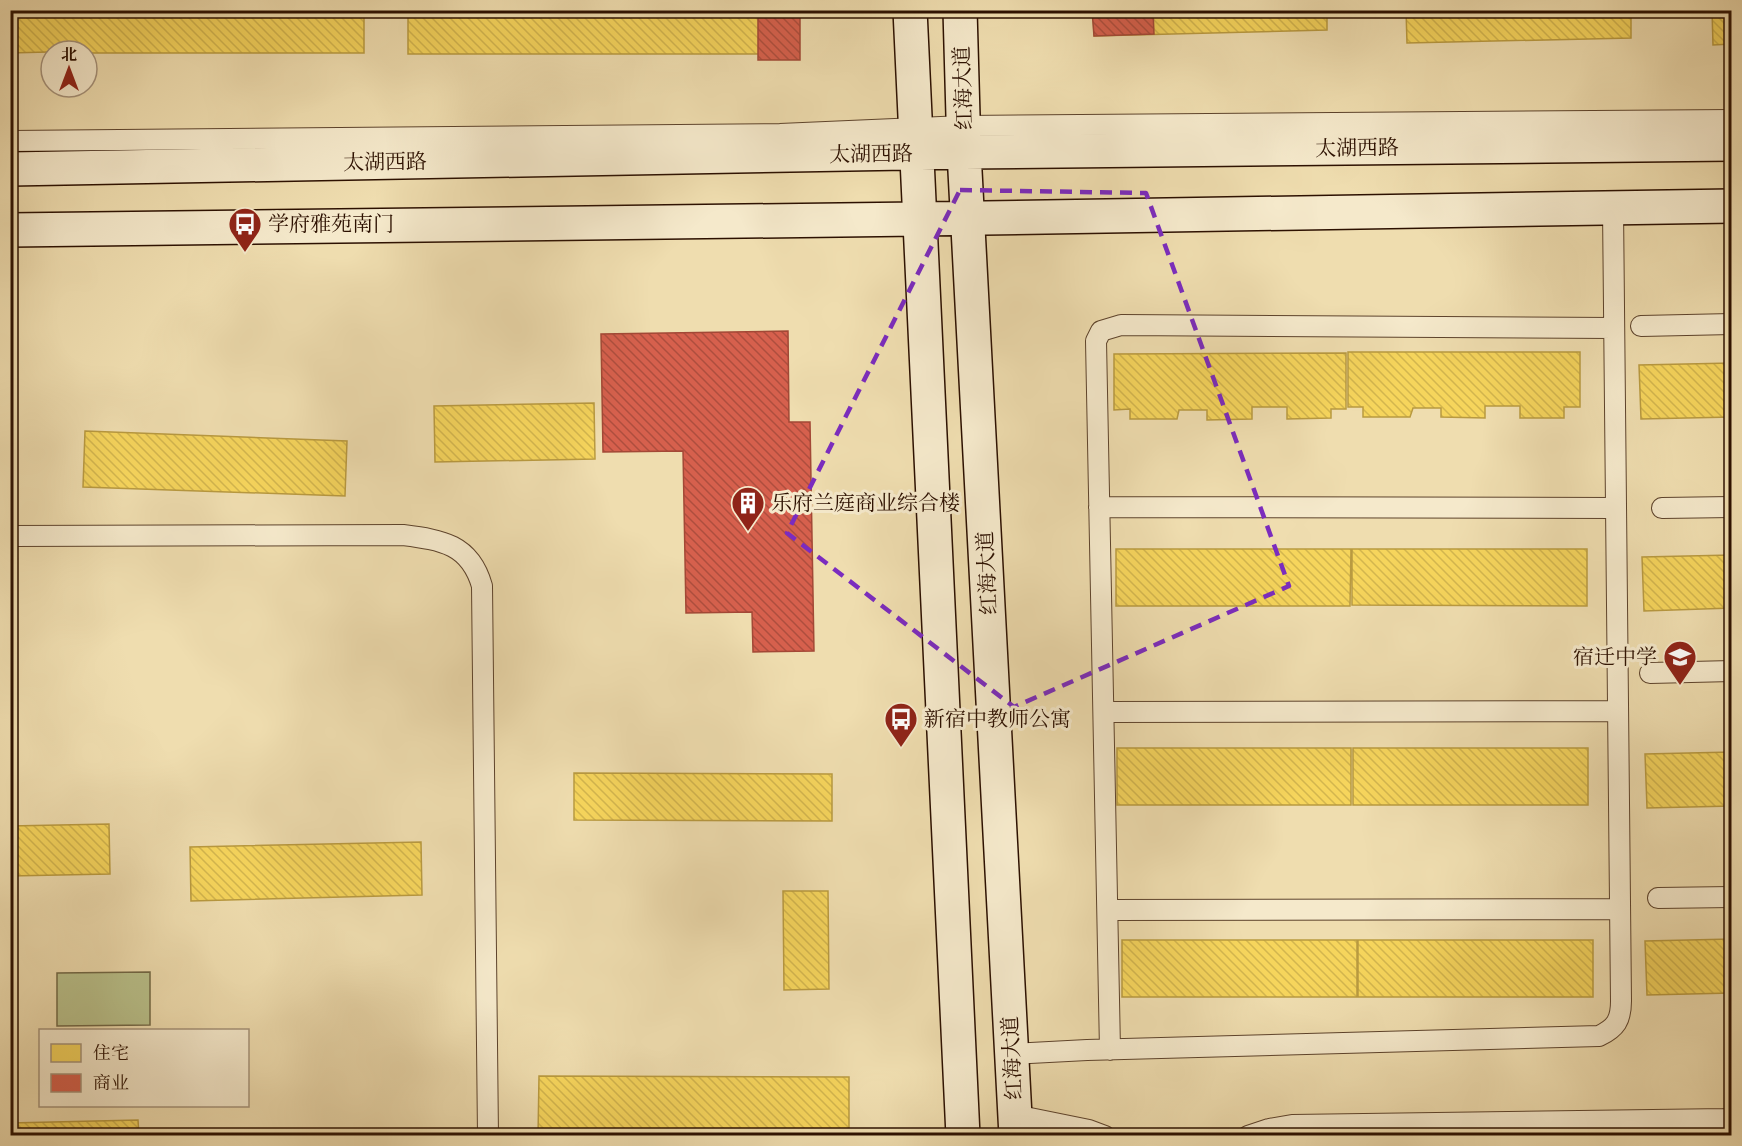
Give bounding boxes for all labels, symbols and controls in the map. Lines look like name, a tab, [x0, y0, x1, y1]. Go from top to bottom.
north arrow	[39, 39, 99, 99]
text: 北	[61, 45, 77, 65]
street label: 红海大道	[950, 46, 978, 130]
street label: 太湖西路	[1315, 135, 1399, 163]
street label: 太湖西路	[829, 141, 913, 169]
street label: 太湖西路	[343, 149, 427, 177]
bus stop icon: 学府雅苑南门	[227, 206, 263, 253]
place label: 学府雅苑南门	[268, 212, 394, 238]
building icon: 乐府兰庭商业综合楼	[730, 485, 766, 532]
place label: 乐府兰庭商业综合楼	[771, 491, 960, 517]
street label: 红海大道	[973, 530, 1003, 616]
school or university icon: 宿迁中学	[1662, 639, 1698, 686]
place label: 宿迁中学	[1573, 645, 1657, 671]
bus stop icon: 新宿中教师公寓	[883, 701, 919, 748]
place label: 新宿中教师公寓	[924, 707, 1071, 733]
street label: 红海大道	[998, 1015, 1028, 1101]
legend	[39, 1029, 249, 1107]
text: 住宅	[93, 1042, 129, 1065]
text: 商业	[93, 1072, 129, 1095]

